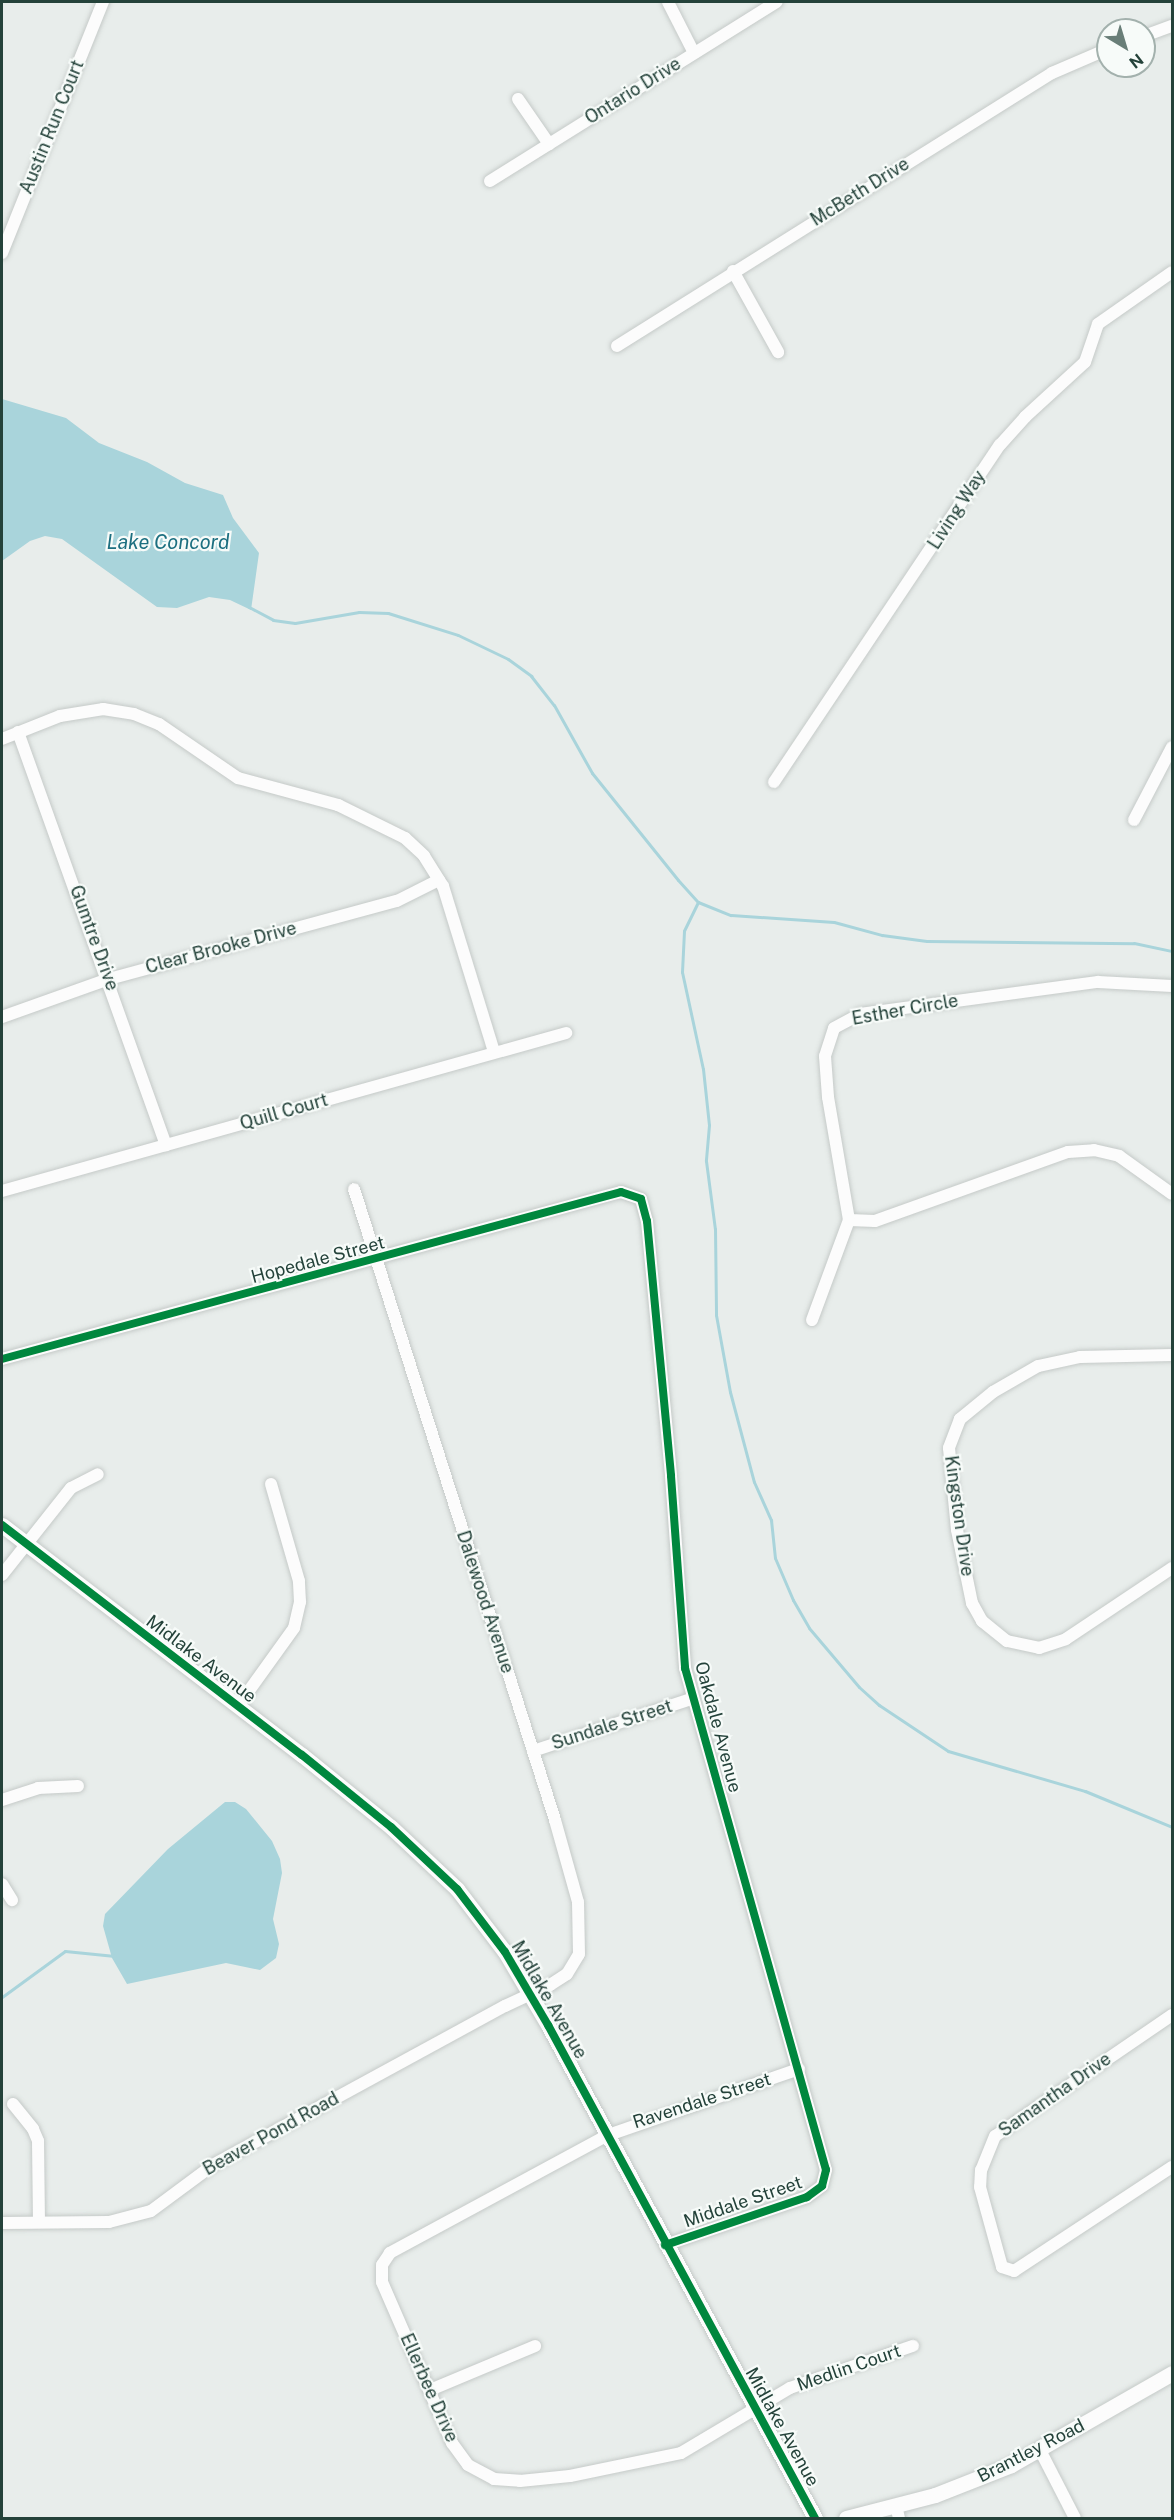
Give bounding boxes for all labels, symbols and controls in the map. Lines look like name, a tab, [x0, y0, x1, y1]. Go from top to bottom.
north arrow	[1096, 18, 1156, 78]
text: N	[1125, 50, 1147, 72]
street label: Ontario Drive	[581, 53, 685, 129]
street label: Austin Run Court	[15, 57, 89, 197]
street label: McBeth Drive	[807, 153, 913, 231]
street label: Living Way	[923, 466, 991, 554]
water label: Lake Concord	[107, 530, 229, 554]
street label: Gumtre Drive	[65, 882, 123, 994]
street label: Clear Brooke Drive	[143, 917, 299, 979]
street label: Esther Circle	[850, 990, 960, 1030]
street label: Quill Court	[238, 1089, 330, 1135]
street label: Hopedale Street	[249, 1232, 387, 1288]
street label: Kingston Drive	[940, 1454, 978, 1578]
street label: Dalewood Avenue	[452, 1528, 518, 1676]
street label: Midlake Avenue	[142, 1610, 260, 1708]
street label: Oakdale Avenue	[690, 1659, 746, 1795]
street label: Sundale Street	[549, 1695, 675, 1755]
street label: Midlake Avenue	[506, 1937, 592, 2063]
street label: Samantha Drive	[995, 2048, 1115, 2142]
street label: Ravendale Street	[630, 2068, 774, 2134]
street label: Beaver Pond Road	[199, 2088, 343, 2180]
street label: Middale Street	[681, 2172, 805, 2232]
street label: Ellerbee Drive	[395, 2330, 463, 2446]
street label: Medlin Court	[794, 2340, 904, 2396]
street label: Midlake Avenue	[740, 2364, 824, 2490]
street label: Brantley Road	[974, 2415, 1088, 2487]

